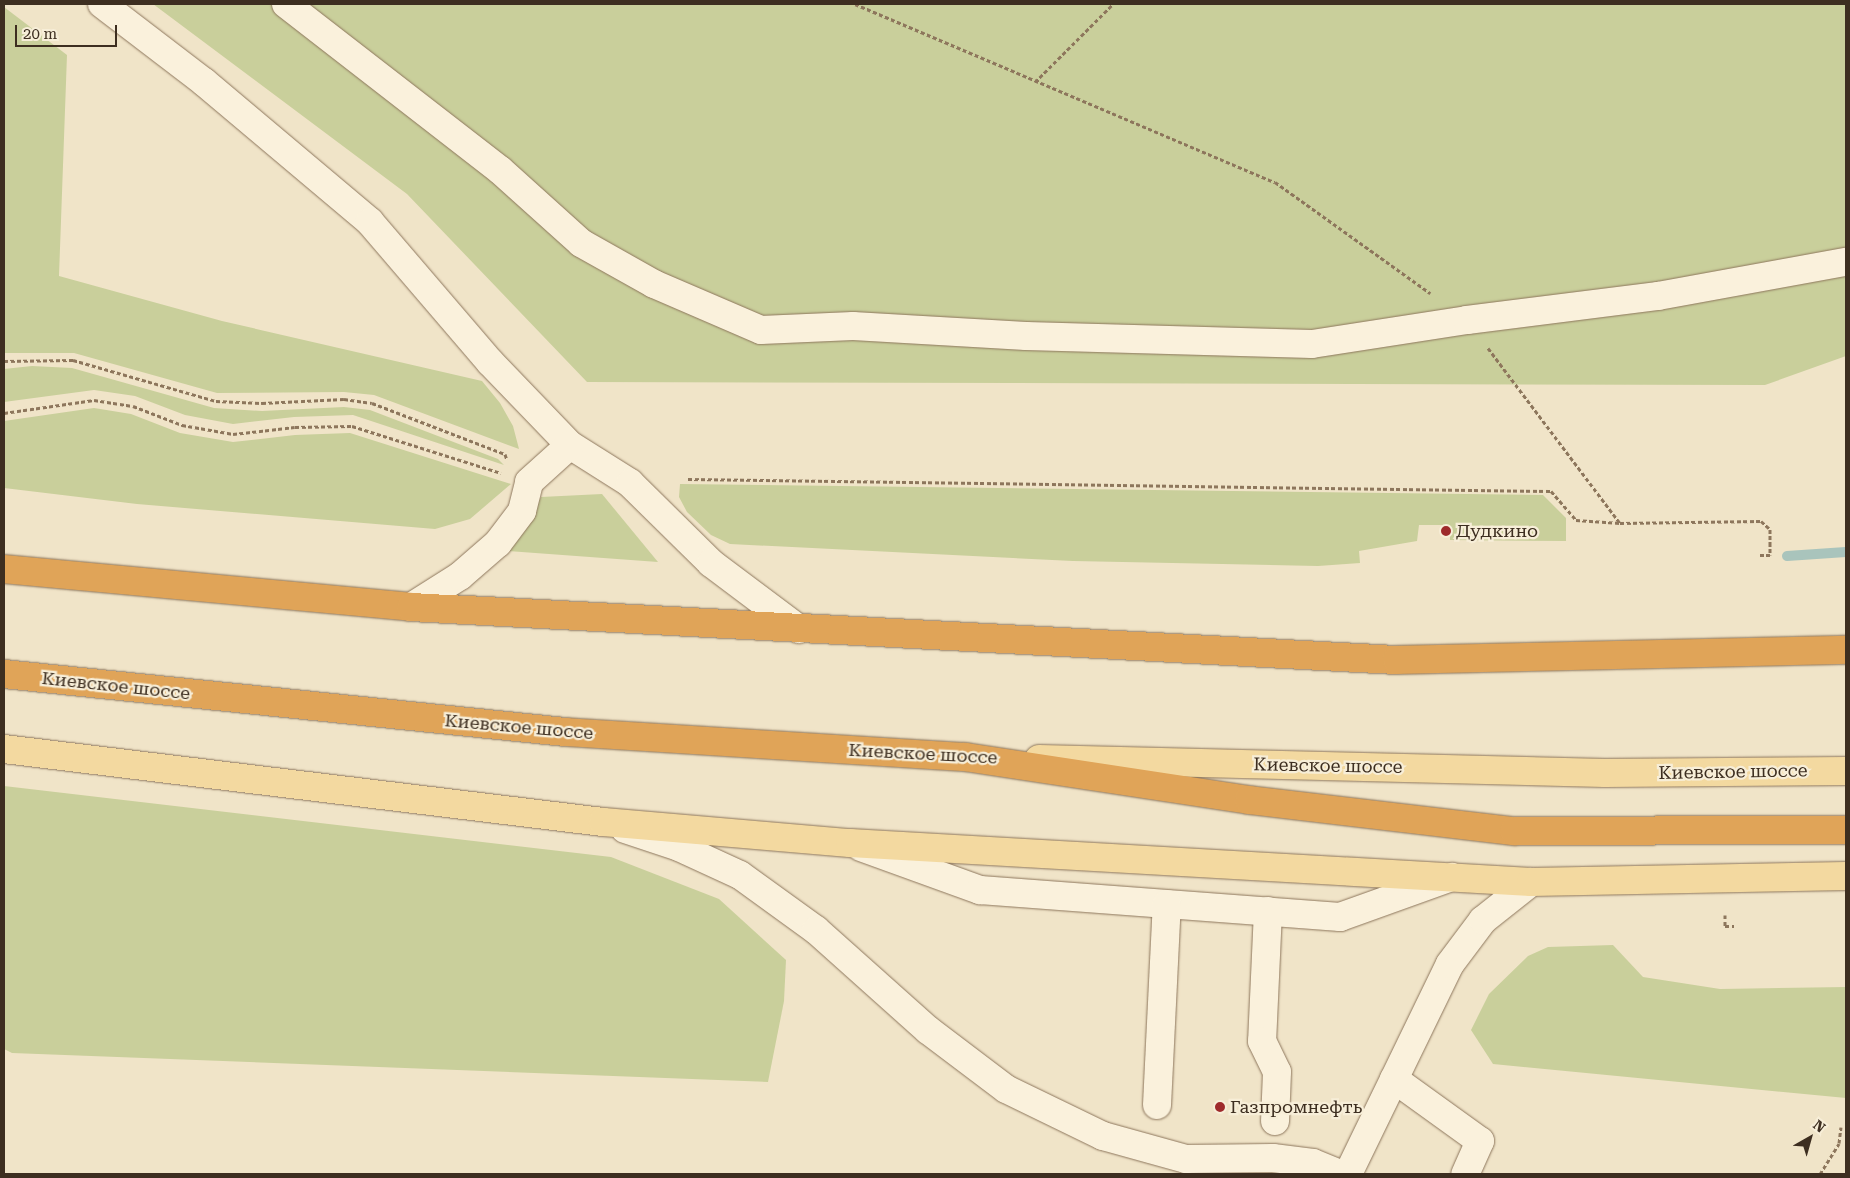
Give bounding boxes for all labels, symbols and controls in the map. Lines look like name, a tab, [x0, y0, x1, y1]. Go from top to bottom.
scale bar	[18, 15, 120, 47]
text: 20 m	[23, 25, 57, 43]
place label: Дудкино	[1456, 520, 1538, 542]
marker: Дудкино	[1440, 525, 1452, 537]
street label: Киевское шоссе	[41, 667, 191, 705]
street label: Киевское шоссе	[444, 710, 594, 744]
street label: Киевское шоссе	[848, 739, 998, 769]
street label: Киевское шоссе	[1253, 754, 1403, 778]
street label: Киевское шоссе	[1658, 760, 1808, 784]
place label: Газпромнефть	[1230, 1096, 1362, 1118]
marker: Газпромнефть	[1214, 1101, 1226, 1113]
north arrow	[1785, 1113, 1835, 1163]
text: N	[1810, 1117, 1828, 1136]

